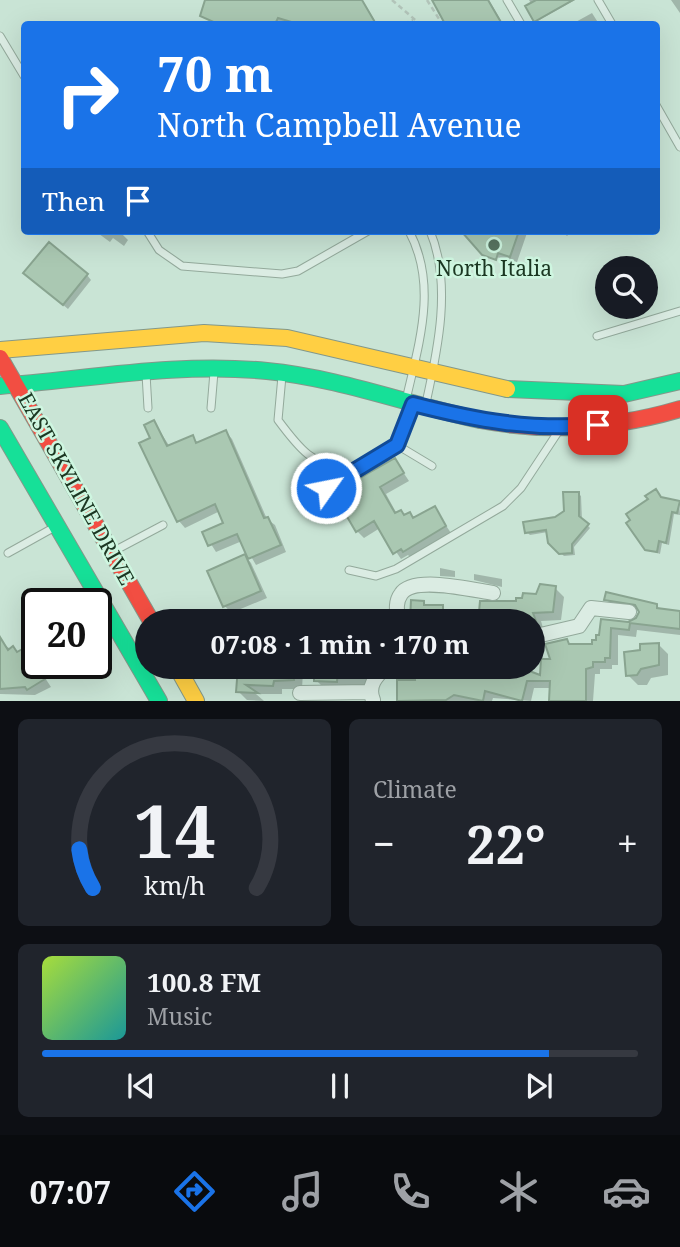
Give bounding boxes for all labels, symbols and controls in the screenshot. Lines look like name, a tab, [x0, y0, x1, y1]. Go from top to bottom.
text: 70 m	[157, 40, 273, 106]
icon: right	[42, 49, 133, 140]
text: North Campbell Avenue	[157, 103, 522, 146]
icon: arrive	[119, 182, 157, 220]
text: Then	[42, 183, 105, 219]
marker: North Italia	[486, 237, 502, 253]
place label: North Italia	[436, 254, 552, 282]
map controls	[595, 256, 658, 319]
button: search	[595, 256, 658, 319]
street label: EAST SKYLINE DRIVE	[12, 387, 141, 590]
pin	[568, 395, 628, 455]
icon: arrive	[579, 406, 617, 444]
position arrow	[289, 451, 363, 525]
speed limit sign: 20	[21, 588, 112, 679]
text: 07:08 · 1 min · 170 m	[210, 626, 470, 662]
text: Climate	[373, 773, 457, 805]
text: 14	[133, 781, 216, 880]
text: 22°	[466, 808, 546, 879]
text: −	[373, 817, 395, 869]
text: +	[617, 817, 638, 869]
text: km/h	[144, 868, 205, 902]
text: 100.8 FM	[147, 964, 261, 1000]
text: Music	[147, 1000, 212, 1032]
icon: previous	[122, 1067, 160, 1105]
icon: pause	[321, 1067, 359, 1105]
icon: next	[520, 1067, 558, 1105]
icon: directions	[170, 1167, 219, 1216]
icon: music	[278, 1167, 327, 1216]
icon: phone	[386, 1167, 435, 1216]
icon: climate	[494, 1167, 543, 1216]
icon: car	[602, 1167, 651, 1216]
text: 07:07	[29, 1170, 111, 1213]

